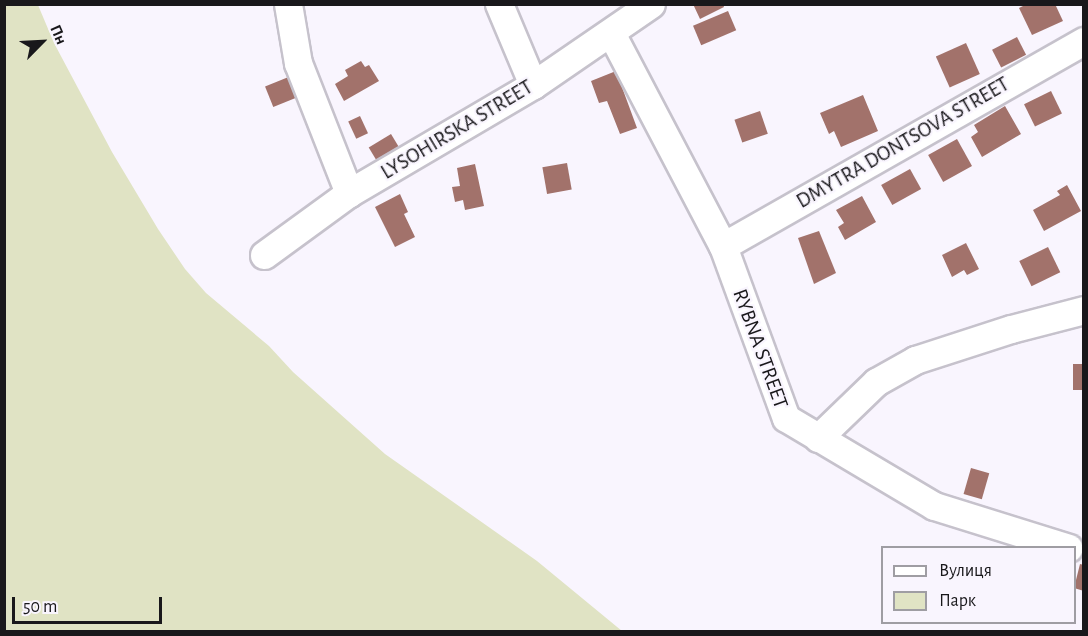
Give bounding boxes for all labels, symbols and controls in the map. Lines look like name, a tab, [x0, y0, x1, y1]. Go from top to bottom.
north arrow	[12, 12, 72, 72]
text: Пн	[47, 23, 70, 47]
street label: DMYTRA DONTSOVA STREET	[792, 72, 1014, 214]
street label: LYSOHIRSKA STREET	[377, 75, 537, 185]
street label: RYBNA STREET	[727, 286, 793, 412]
legend	[881, 546, 1076, 624]
text: Вулиця	[939, 562, 992, 580]
scale bar	[15, 585, 165, 623]
text: Парк	[939, 592, 976, 610]
text: 50 m	[23, 598, 57, 616]

